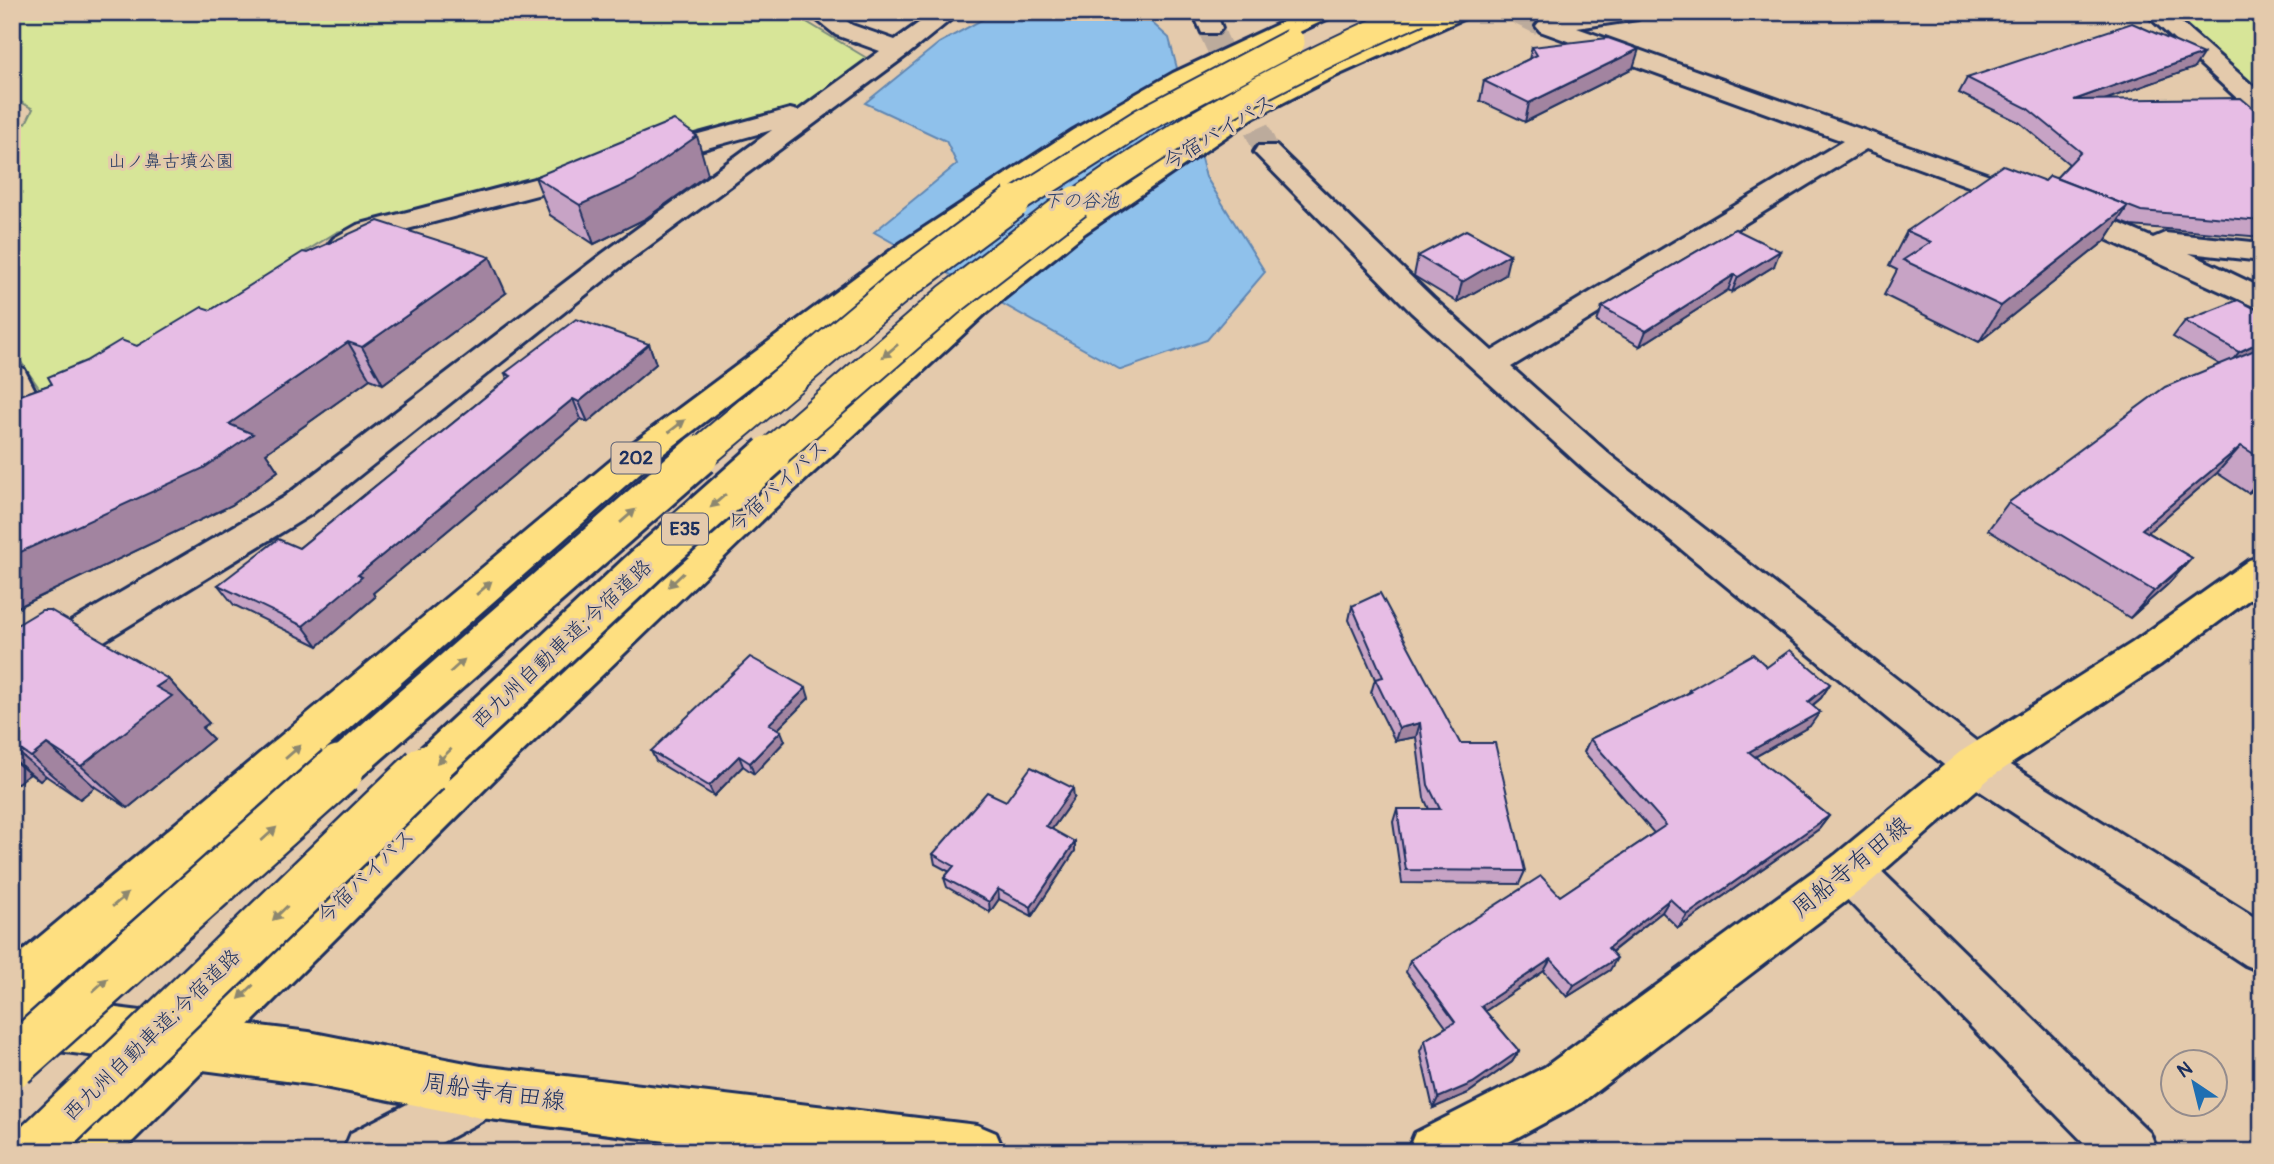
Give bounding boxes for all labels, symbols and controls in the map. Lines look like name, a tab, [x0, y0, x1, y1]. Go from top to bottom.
street label: 今宿バイパス	[1158, 88, 1280, 176]
park label: 山ノ鼻古墳公園	[108, 150, 234, 173]
water label: 下の谷池	[1043, 189, 1120, 213]
one-way arrow	[881, 344, 899, 359]
one-way arrow	[668, 419, 687, 433]
street label: 今宿バイパス	[722, 434, 834, 538]
road number: 202	[612, 442, 660, 474]
one-way arrow	[709, 493, 727, 509]
one-way arrow	[619, 508, 637, 524]
road number: E35	[662, 514, 708, 544]
street label: 西九州自動車道;今宿道路	[466, 553, 658, 735]
one-way arrow	[667, 572, 685, 588]
one-way arrow	[475, 580, 493, 596]
one-way arrow	[449, 659, 466, 674]
one-way arrow	[284, 745, 301, 760]
one-way arrow	[436, 747, 453, 763]
street label: 周船寺有田線	[1786, 810, 1916, 924]
street label: 今宿バイパス	[311, 823, 421, 929]
one-way arrow	[261, 827, 278, 842]
one-way arrow	[111, 892, 129, 907]
one-way arrow	[272, 905, 289, 921]
street label: 西九州自動車道;今宿道路	[57, 943, 247, 1127]
one-way arrow	[91, 978, 108, 994]
one-way arrow	[238, 983, 255, 1000]
north arrow	[2158, 1048, 2228, 1118]
text: N	[2173, 1056, 2197, 1083]
street label: 周船寺有田線	[421, 1068, 567, 1116]

